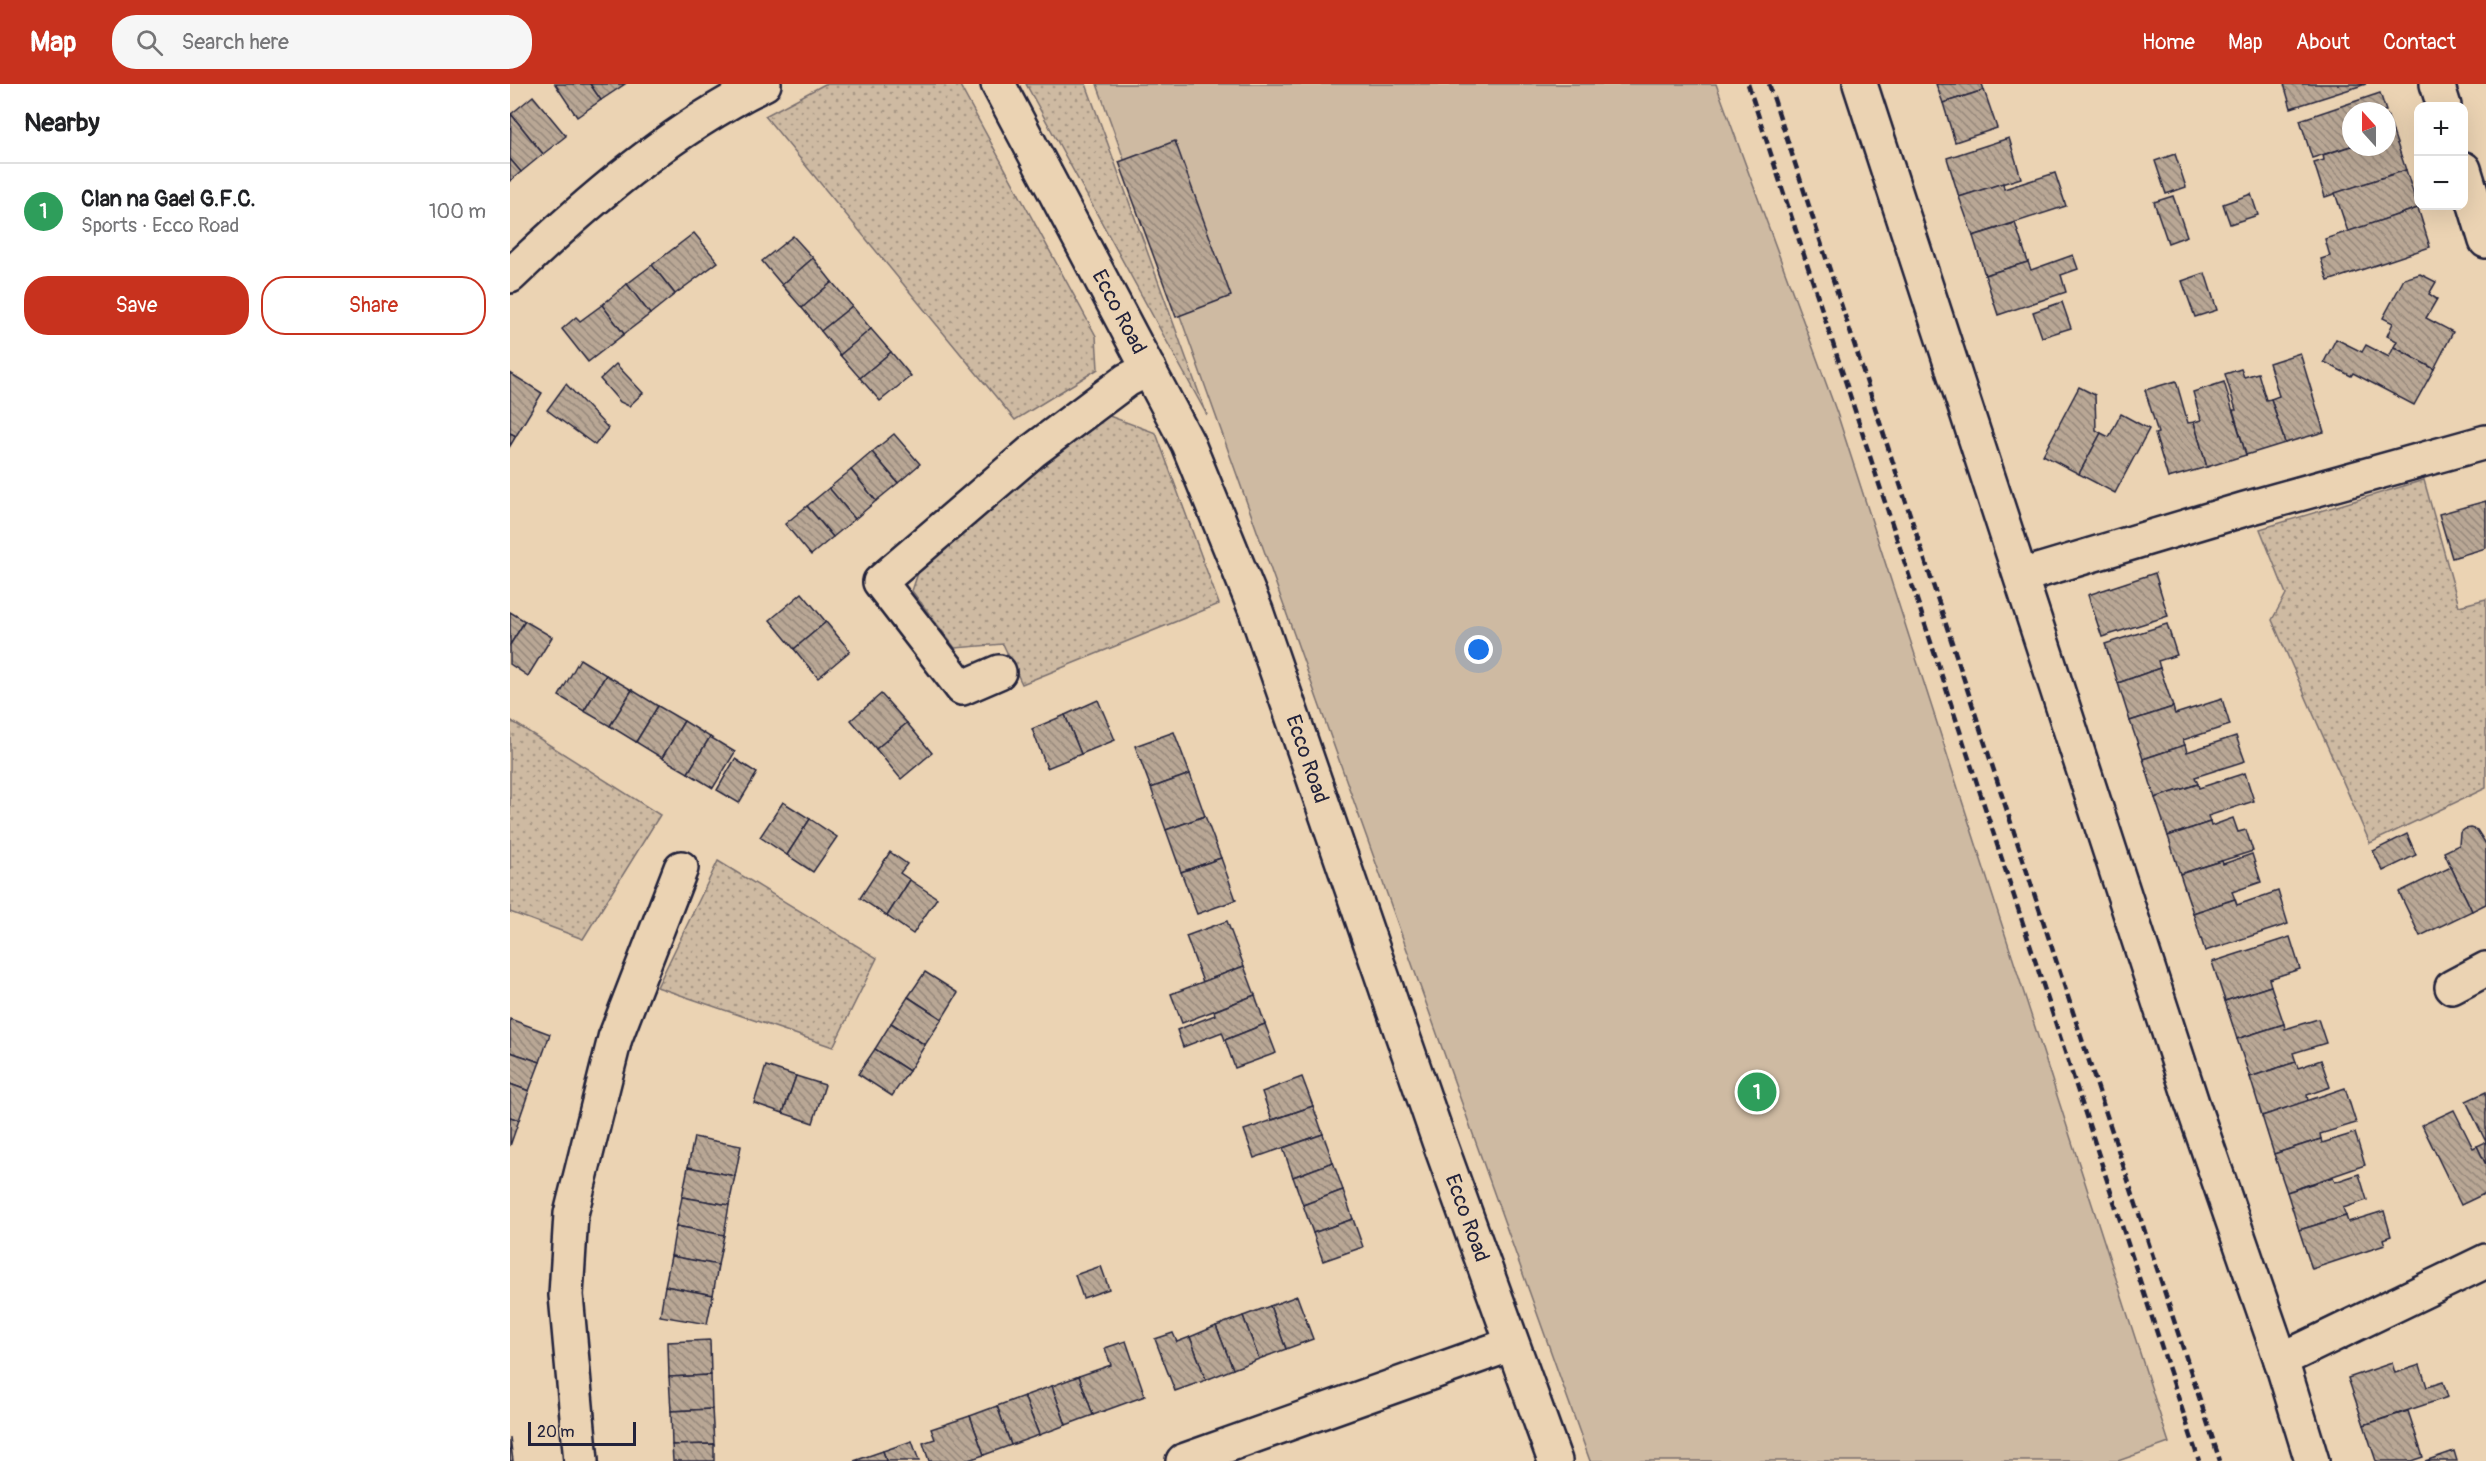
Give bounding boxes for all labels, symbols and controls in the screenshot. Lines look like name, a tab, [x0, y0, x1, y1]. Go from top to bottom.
search box	[112, 15, 532, 69]
text: Map	[30, 25, 76, 60]
icon: search	[133, 26, 166, 59]
text: Search here	[181, 28, 289, 56]
text: Home	[2142, 29, 2195, 56]
text: Map	[2228, 29, 2263, 56]
text: About	[2296, 29, 2350, 56]
text: Contact	[2383, 29, 2456, 56]
north arrow	[2342, 102, 2396, 156]
map controls	[2414, 102, 2468, 210]
button: +	[2414, 102, 2468, 156]
text: Nearby	[24, 107, 100, 139]
button: −	[2414, 156, 2468, 210]
text: Clan na Gael G.F.C.	[81, 185, 256, 213]
text: 1	[40, 199, 47, 224]
text: 100 m	[429, 199, 486, 224]
text: Sports · Ecco Road	[81, 213, 239, 238]
street label: Ecco Road	[1086, 265, 1152, 359]
button: Save	[24, 276, 249, 335]
button: Share	[261, 276, 486, 335]
your location	[1464, 635, 1493, 664]
street label: Ecco Road	[1279, 711, 1335, 807]
pin: 1	[1738, 1070, 1776, 1114]
street label: Ecco Road	[1439, 1170, 1495, 1266]
scale bar	[528, 1419, 636, 1446]
text: 20 m	[537, 1422, 575, 1442]

